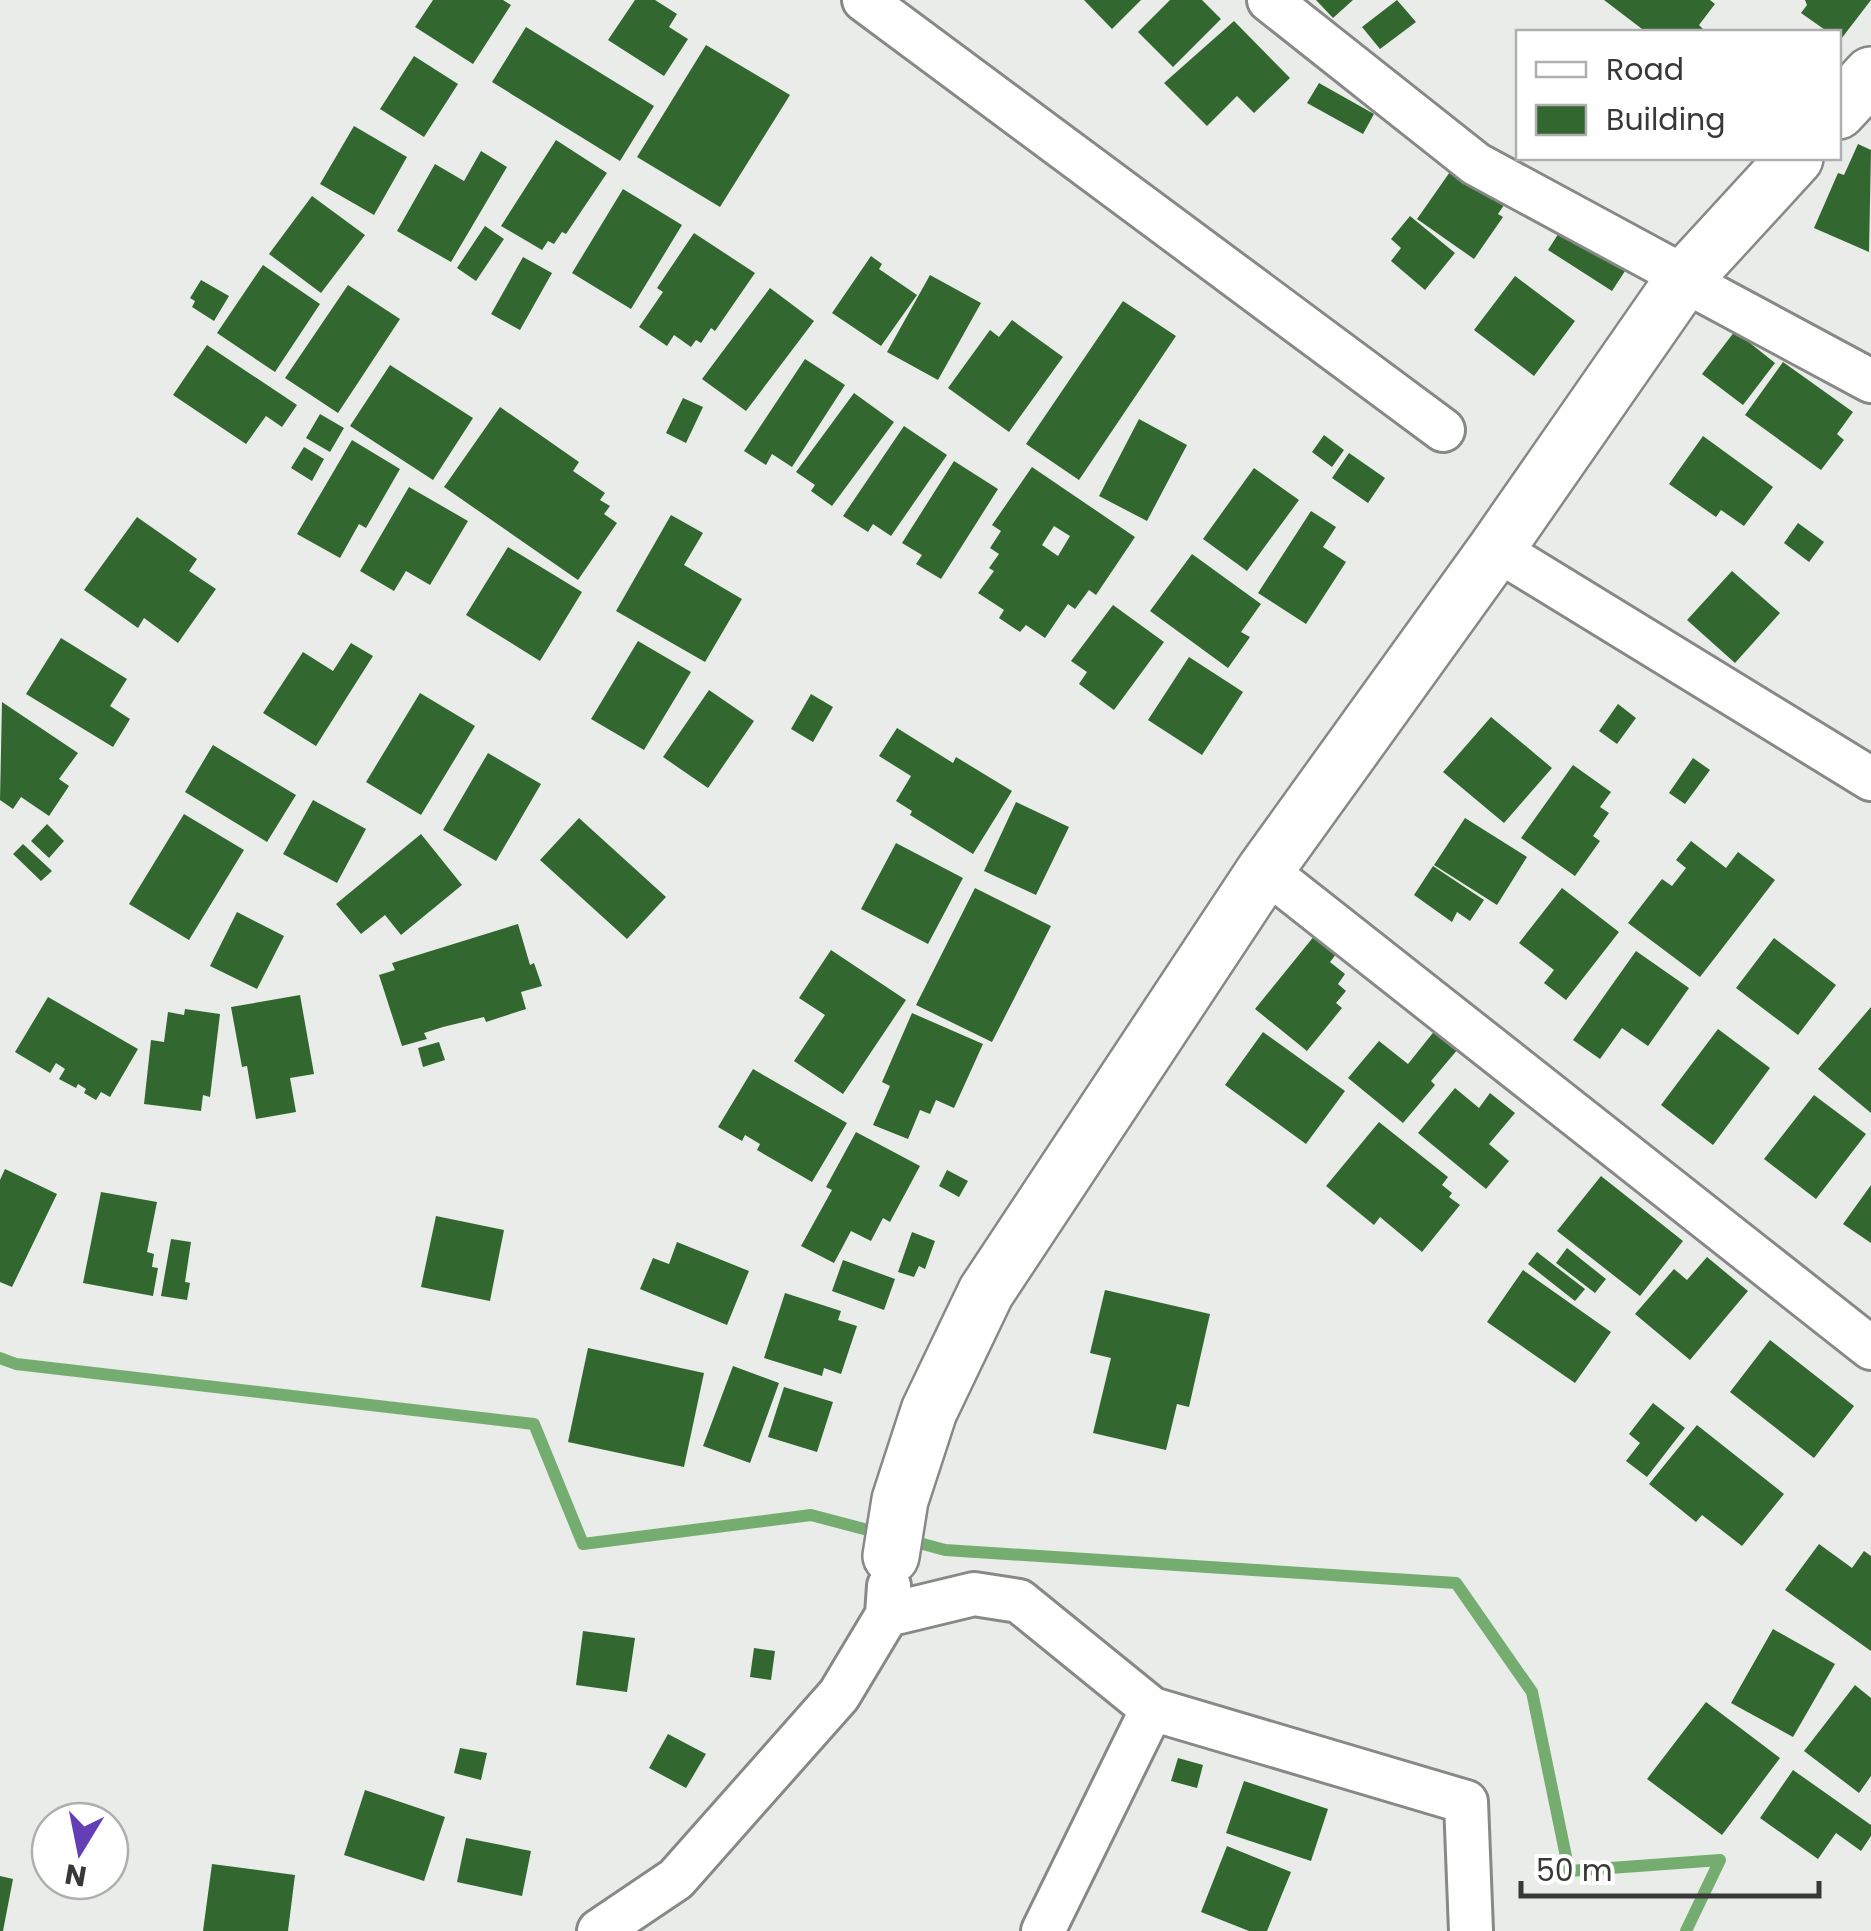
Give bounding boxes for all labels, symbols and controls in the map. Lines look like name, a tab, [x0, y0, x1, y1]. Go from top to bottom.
legend	[1516, 30, 1841, 160]
text: Road	[1606, 48, 1684, 91]
text: Building	[1606, 98, 1726, 141]
north arrow	[30, 1801, 130, 1901]
scale bar	[1521, 1836, 1818, 1898]
text: 50 m	[1536, 1849, 1613, 1892]
text: N	[62, 1854, 90, 1896]

